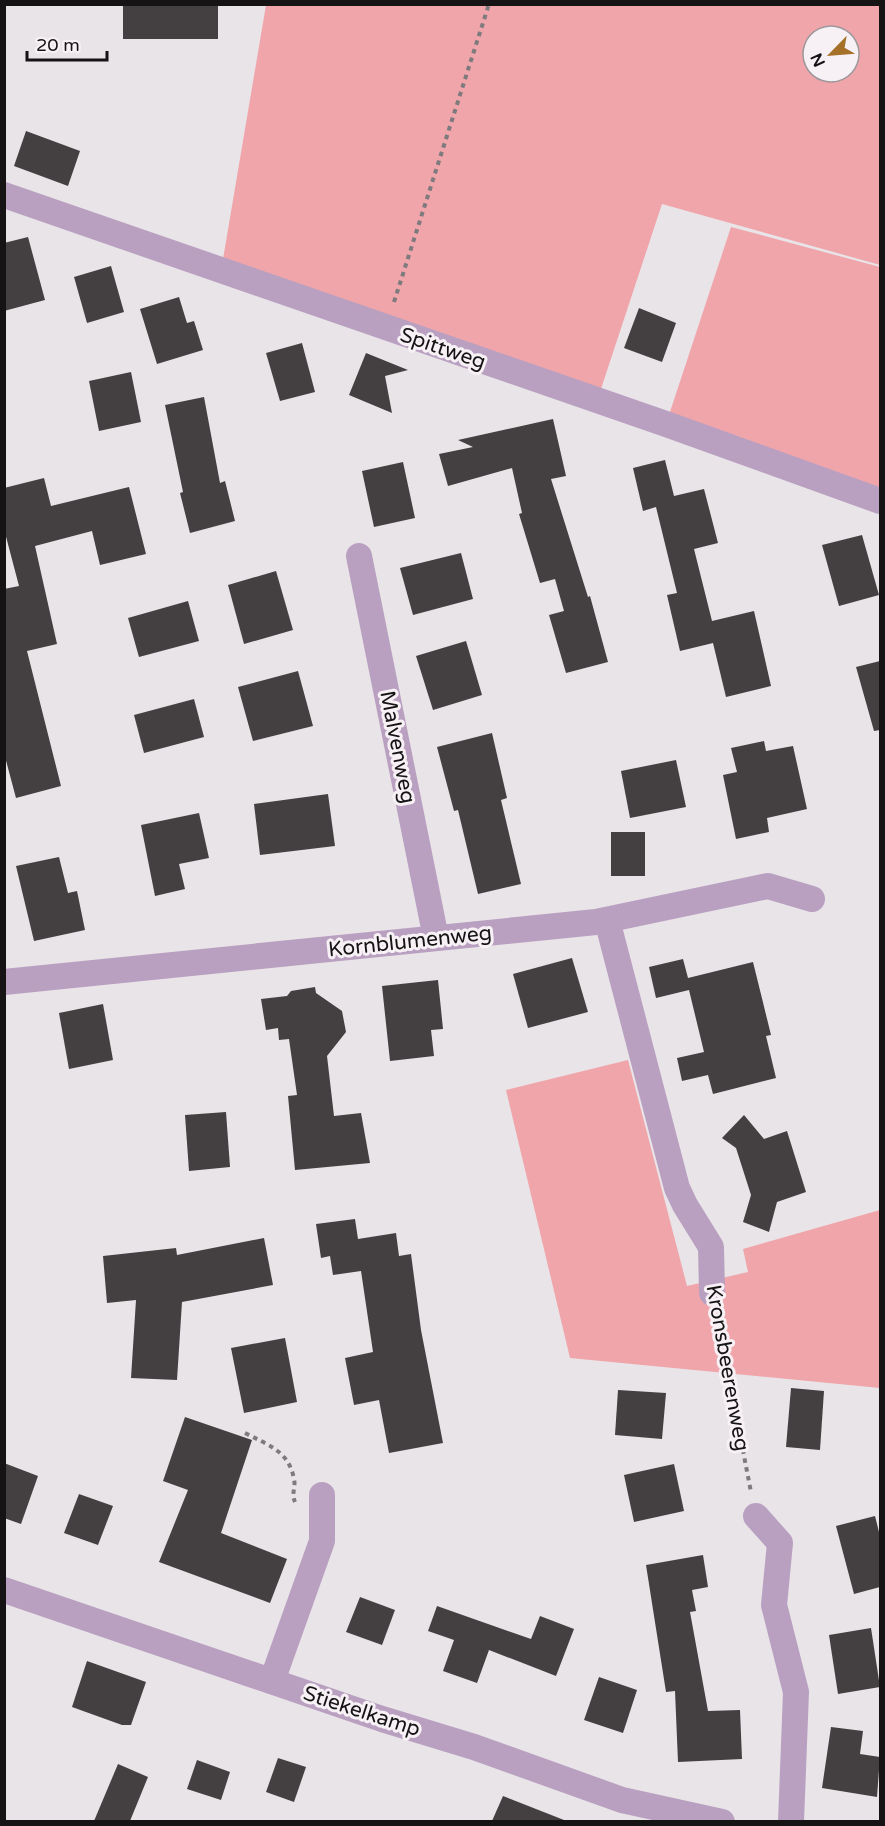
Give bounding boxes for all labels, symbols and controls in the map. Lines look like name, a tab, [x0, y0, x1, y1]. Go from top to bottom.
scale bar	[27, 24, 106, 62]
north arrow	[801, 24, 861, 84]
text: 20 m	[36, 34, 80, 56]
text: N	[807, 50, 830, 70]
street label: Spittweg	[397, 322, 489, 375]
street label: Malvenweg	[374, 689, 421, 806]
street label: Kornblumenweg	[327, 920, 493, 963]
street label: Kronsbeerenweg	[701, 1283, 754, 1453]
street label: Stiekelkamp	[300, 1681, 424, 1742]

